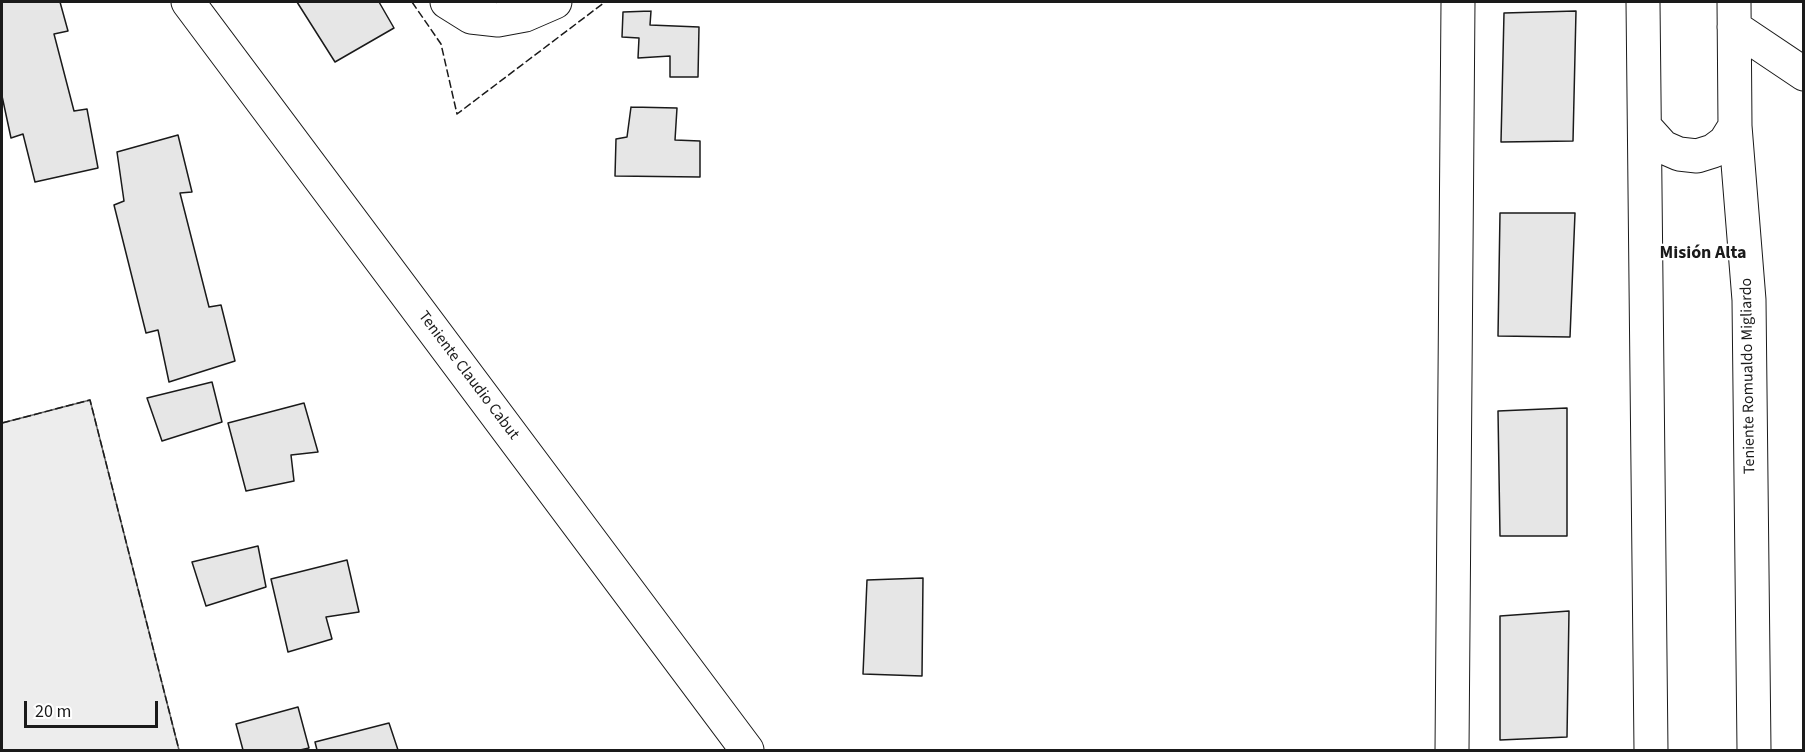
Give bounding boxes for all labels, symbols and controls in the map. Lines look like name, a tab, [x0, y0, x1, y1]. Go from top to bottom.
district label: Misión Alta	[1660, 243, 1746, 265]
street label: Teniente Romualdo Migliardo	[1738, 278, 1760, 474]
street label: Teniente Claudio Cabut	[413, 308, 523, 444]
scale bar	[27, 689, 160, 727]
text: 20 m	[35, 699, 71, 724]

